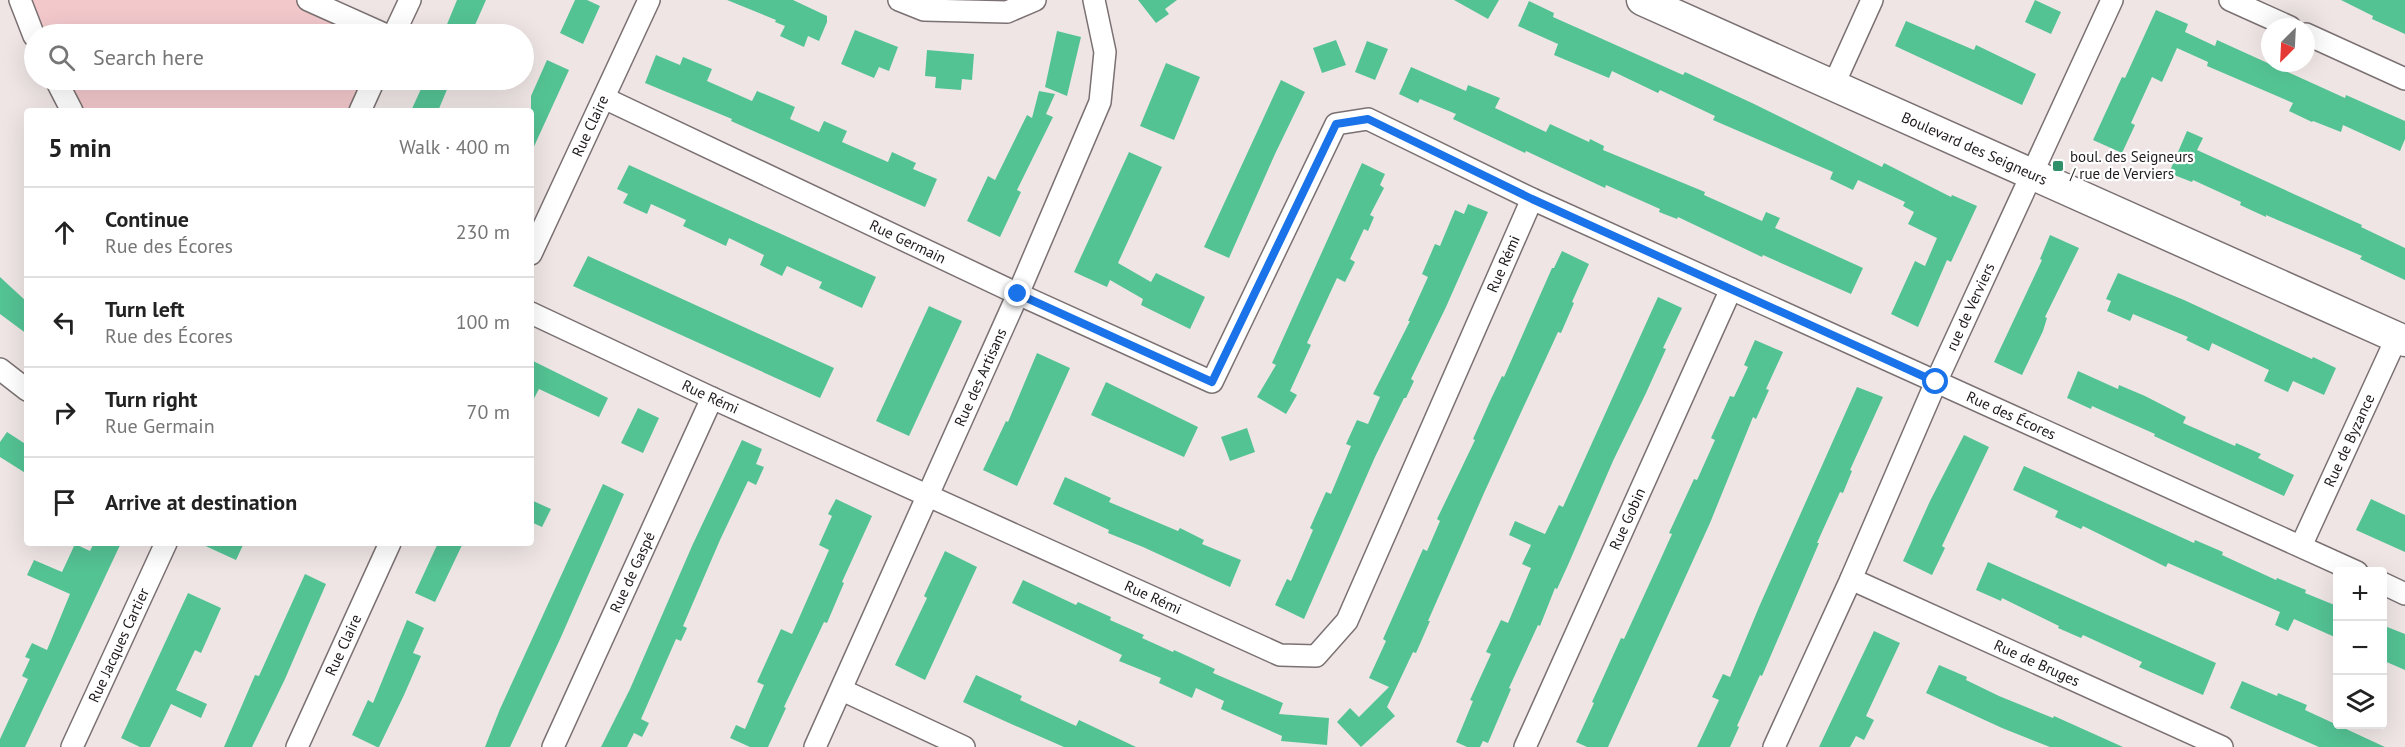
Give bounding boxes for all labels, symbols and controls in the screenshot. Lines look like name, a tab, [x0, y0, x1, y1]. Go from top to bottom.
north arrow	[2261, 18, 2315, 72]
search box	[24, 24, 534, 90]
icon: search	[45, 41, 78, 74]
text: Search here	[93, 43, 204, 71]
street label: Rue Claire	[567, 92, 612, 160]
street label: Boulevard des Seigneurs	[1899, 107, 2050, 189]
text: 5 min	[48, 131, 111, 164]
text: Walk · 400 m	[399, 134, 510, 160]
place label: boul. des Seigneurs / rue de Verviers	[2069, 147, 2194, 183]
marker: boul. des Seigneurs / rue de Verviers	[2051, 159, 2065, 173]
text: Continue	[105, 205, 189, 233]
street label: Rue Germain	[867, 215, 949, 268]
icon: ahead	[48, 216, 81, 249]
text: 230 m	[456, 219, 510, 245]
street label: Rue Rémi	[1482, 232, 1524, 295]
text: Rue des Écores	[105, 233, 233, 259]
street label: rue de Verviers	[1942, 260, 1999, 354]
route end	[1004, 280, 1030, 306]
text: Turn left	[105, 295, 185, 323]
icon: left	[48, 306, 81, 339]
text: 100 m	[456, 309, 510, 335]
text: Rue des Écores	[105, 323, 233, 349]
street label: Rue des Artisans	[950, 325, 1010, 429]
route start	[1922, 368, 1948, 394]
street label: Rue Rémi	[679, 375, 742, 418]
text: Turn right	[105, 385, 197, 413]
street label: Rue des Écores	[1964, 387, 2059, 444]
street label: Rue de Byzance	[2319, 391, 2379, 490]
icon: right	[48, 396, 81, 429]
text: 70 m	[467, 399, 510, 425]
text: Rue Germain	[105, 413, 215, 439]
street label: Rue Gobin	[1605, 485, 1649, 553]
icon: arrive	[48, 486, 81, 519]
text: Arrive at destination	[105, 488, 297, 516]
street label: Rue de Gaspé	[605, 529, 659, 616]
map controls	[2333, 567, 2387, 729]
button: +	[2333, 567, 2387, 621]
street label: Rue Rémi	[1122, 576, 1185, 618]
street label: Rue Jacques Cartier	[84, 585, 153, 705]
street label: Rue Claire	[321, 611, 365, 679]
button: −	[2333, 621, 2387, 675]
street label: Rue de Bruges	[1991, 635, 2083, 690]
button: layers	[2333, 675, 2387, 729]

